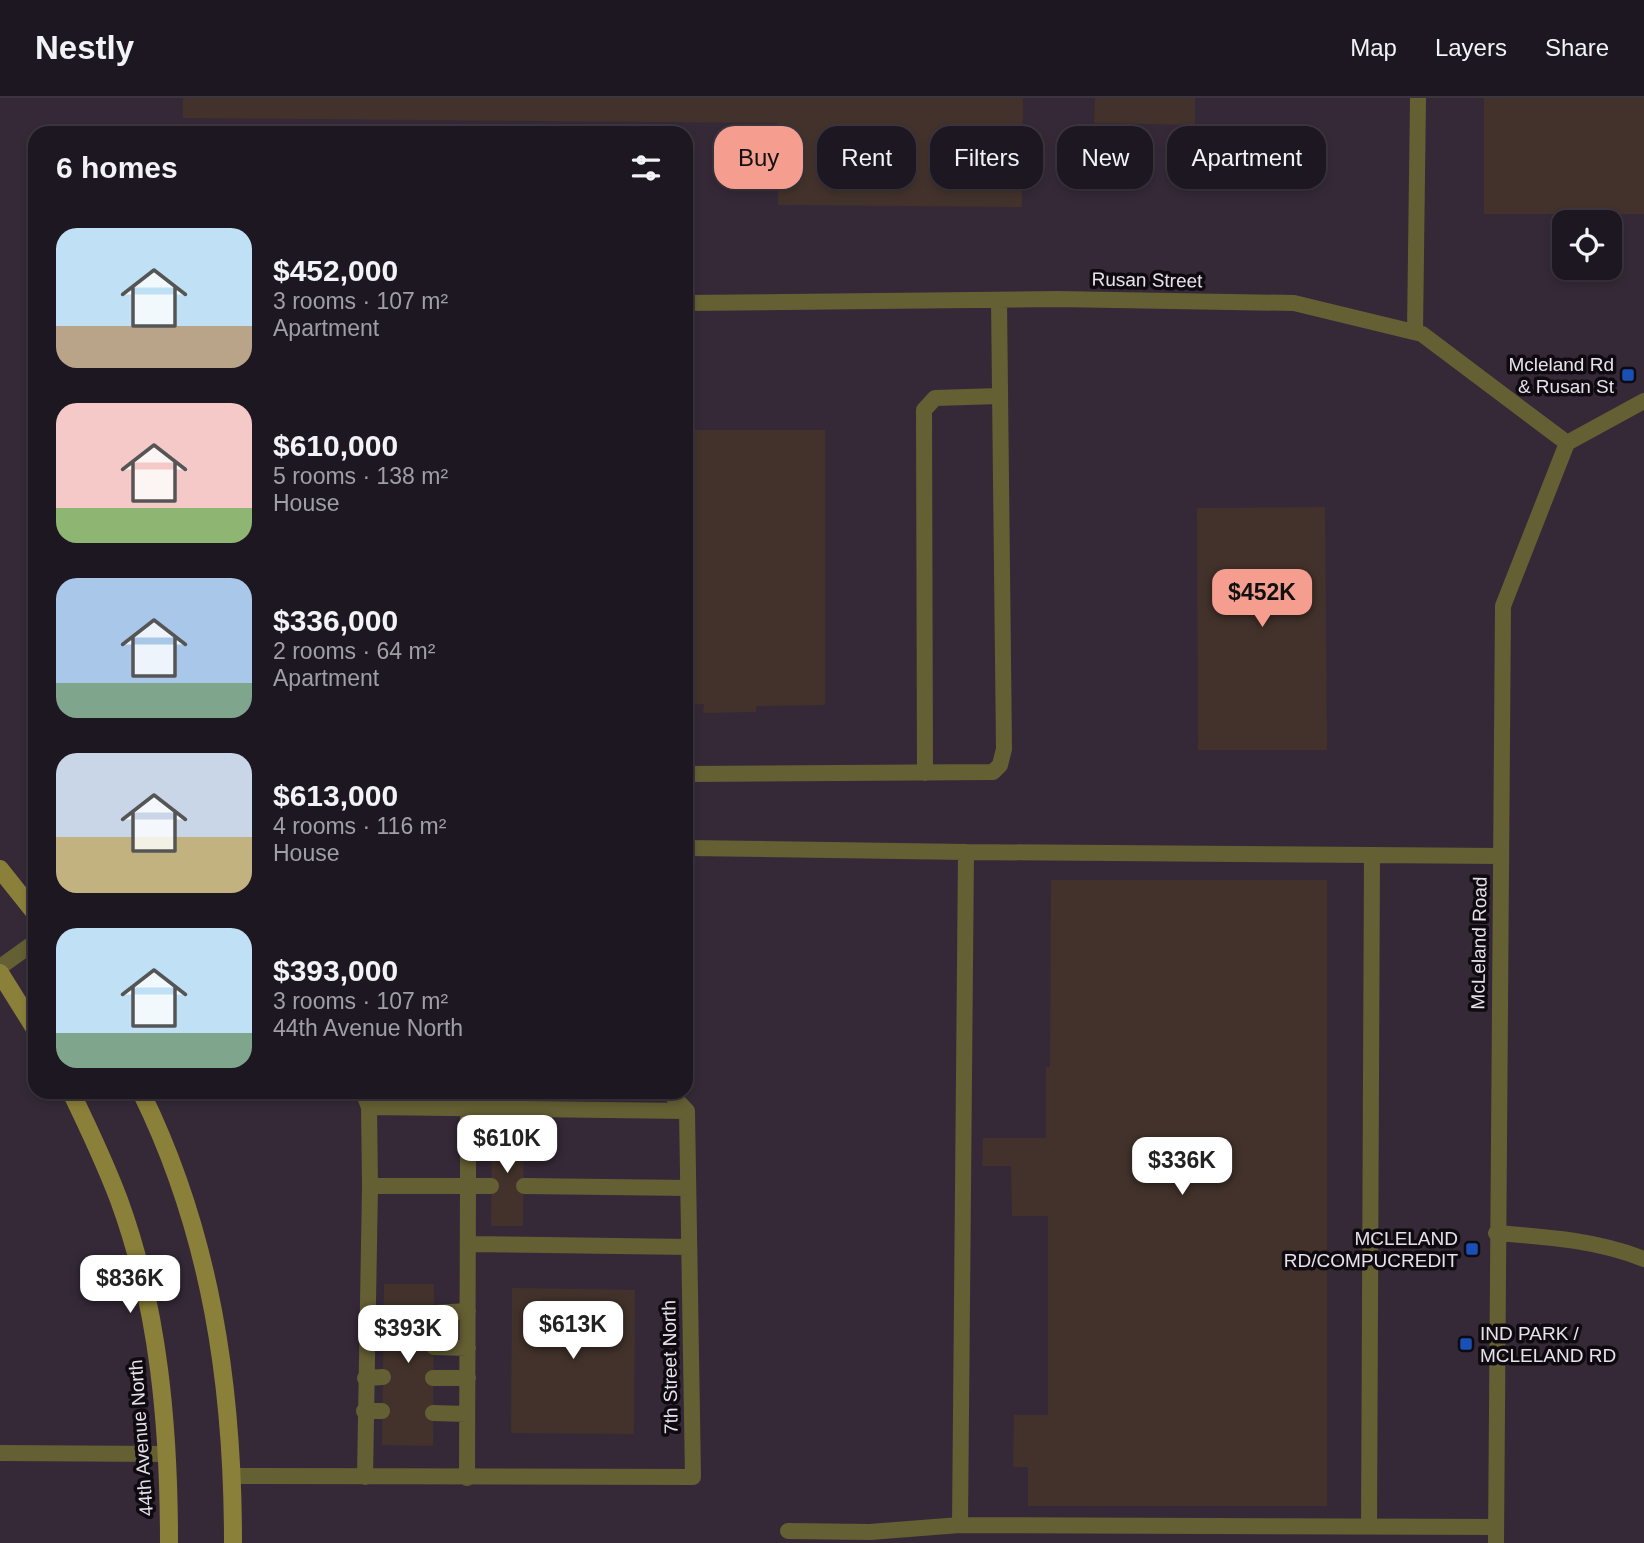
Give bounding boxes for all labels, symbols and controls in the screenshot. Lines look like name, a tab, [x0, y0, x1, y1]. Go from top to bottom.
text: Nestly	[35, 29, 134, 66]
text: Map	[1350, 34, 1397, 61]
text: Layers	[1435, 34, 1507, 61]
text: Share	[1545, 34, 1609, 61]
chip: Buy	[714, 126, 803, 189]
chip: Rent	[817, 126, 916, 189]
chip: Filters	[930, 126, 1043, 189]
chip: New	[1057, 126, 1153, 189]
chip: Apartment	[1167, 126, 1326, 189]
icon: filters	[627, 149, 665, 187]
text: 6 homes	[56, 151, 178, 184]
map controls	[1552, 210, 1622, 280]
button: locate	[1552, 210, 1622, 280]
text: $452,000	[273, 254, 398, 287]
icon: home	[112, 256, 196, 340]
street label: Rusan Street	[1091, 269, 1203, 291]
text: 3 rooms · 107 m²	[273, 288, 448, 314]
text: Apartment	[273, 315, 379, 341]
place label: Mcleland Rd & Rusan St	[1508, 354, 1615, 397]
marker: Mcleland Rd & Rusan St	[1620, 367, 1636, 383]
text: $610,000	[273, 429, 398, 462]
icon: home	[112, 431, 196, 515]
text: 5 rooms · 138 m²	[273, 463, 448, 489]
text: House	[273, 490, 339, 516]
pin: $452K	[1213, 570, 1311, 629]
text: $452K	[1228, 579, 1296, 605]
text: $336,000	[273, 604, 398, 637]
icon: home	[112, 606, 196, 690]
text: 2 rooms · 64 m²	[273, 638, 435, 664]
text: Apartment	[273, 665, 379, 691]
text: $613,000	[273, 779, 398, 812]
icon: home	[112, 781, 196, 865]
text: 4 rooms · 116 m²	[273, 813, 446, 839]
text: House	[273, 840, 339, 866]
street label: McLeland Road	[1467, 876, 1491, 1010]
text: $393,000	[273, 954, 398, 987]
icon: home	[112, 956, 196, 1040]
text: 3 rooms · 107 m²	[273, 988, 448, 1014]
text: 44th Avenue North	[273, 1015, 463, 1041]
pin: $610K	[458, 1116, 556, 1175]
text: $610K	[473, 1125, 541, 1151]
pin: $336K	[1133, 1138, 1231, 1197]
text: $336K	[1148, 1147, 1216, 1173]
place label: MCLELAND RD/COMPUCREDIT	[1284, 1228, 1458, 1271]
marker: MCLELAND RD/COMPUCREDIT	[1464, 1241, 1480, 1257]
pin: $836K	[81, 1256, 179, 1315]
text: $836K	[96, 1265, 164, 1291]
street label: 7th Street North	[658, 1300, 682, 1434]
pin: $613K	[524, 1302, 622, 1361]
pin: $393K	[359, 1306, 457, 1365]
text: $613K	[539, 1311, 607, 1337]
text: $393K	[374, 1315, 442, 1341]
place label: IND PARK / MCLELAND RD	[1480, 1323, 1616, 1366]
marker: IND PARK / MCLELAND RD	[1458, 1336, 1474, 1352]
street label: 44th Avenue North	[125, 1359, 157, 1517]

